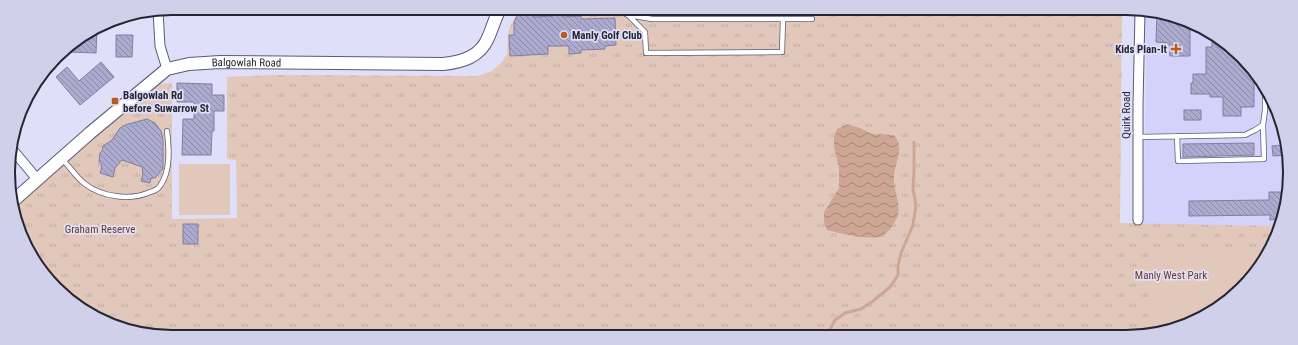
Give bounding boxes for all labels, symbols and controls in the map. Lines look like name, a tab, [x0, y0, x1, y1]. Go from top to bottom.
place label: Manly Golf Club	[572, 29, 642, 42]
marker: Manly Golf Club	[559, 30, 569, 40]
place label: Kids Plan-It	[1115, 43, 1168, 56]
marker: Kids Plan-It	[1170, 43, 1182, 55]
street label: Balgowlah Road	[211, 56, 281, 70]
place label: Balgowlah Rd before Suwarrow St	[123, 89, 210, 115]
street label: Quirk Road	[1120, 91, 1133, 139]
marker: Balgowlah Rd before Suwarrow St	[110, 96, 120, 106]
park label: Graham Reserve	[65, 223, 135, 236]
park label: Manly West Park	[1135, 269, 1207, 282]

